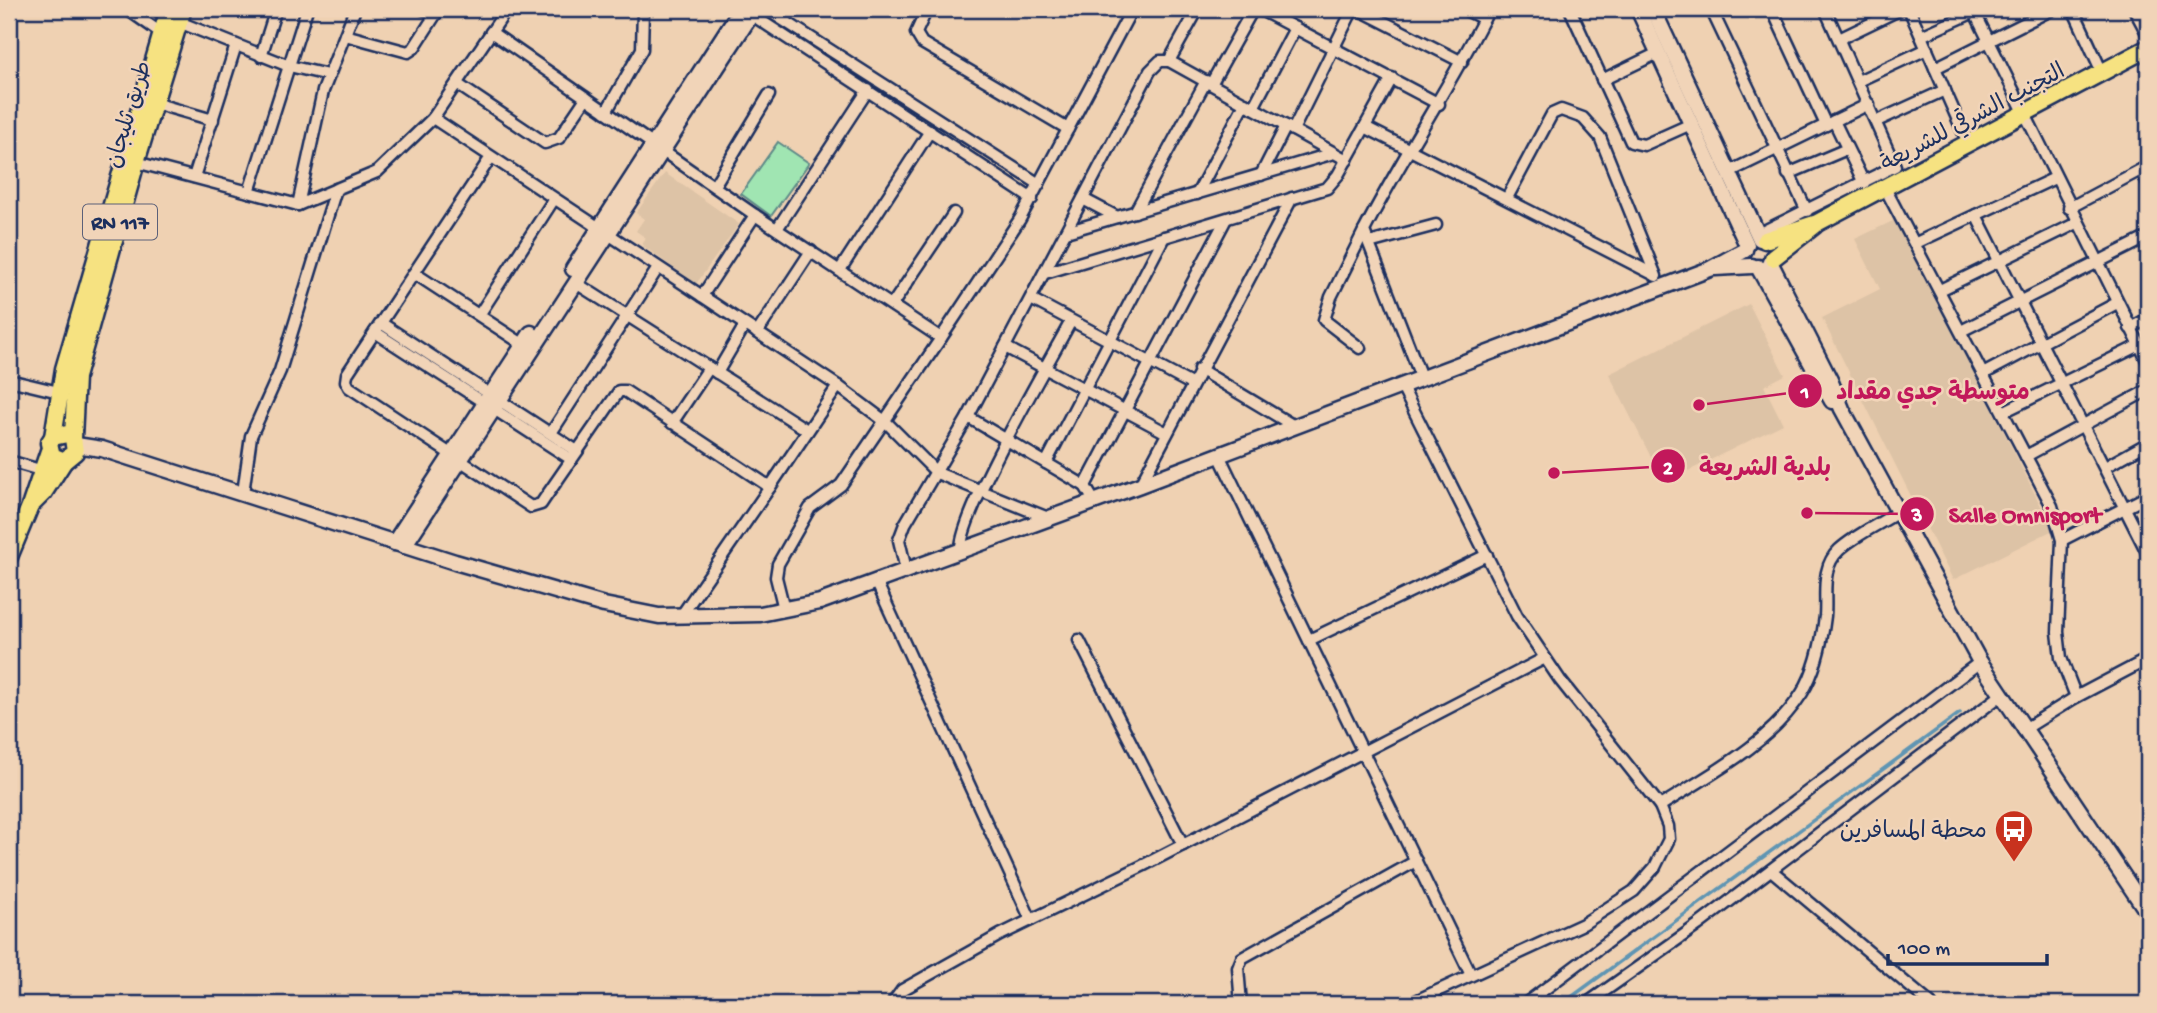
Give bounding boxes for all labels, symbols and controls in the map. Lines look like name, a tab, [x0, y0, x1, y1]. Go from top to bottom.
street label: التجنب الشرقي للشريعة	[1875, 55, 2071, 179]
street label: طريق ثليجان	[101, 58, 159, 172]
road number: RN 117	[83, 204, 157, 240]
callout: متوسطة جدي مقداد	[1787, 368, 2044, 413]
text: متوسطة جدي مقداد	[1836, 379, 2030, 409]
text: 1	[1800, 382, 1809, 407]
callout: بلدية الشريعة	[1650, 444, 1845, 489]
text: بلدية الشريعة	[1699, 455, 1831, 485]
text: 2	[1663, 458, 1674, 483]
callout: Salle Omnisport	[1899, 491, 2115, 536]
text: Salle Omnisport	[1949, 503, 2103, 532]
text: 3	[1911, 505, 1923, 530]
bus stop icon: محطة المسافرين	[1993, 808, 2035, 863]
place label: محطة المسافرين	[1840, 819, 1987, 846]
scale bar	[1888, 922, 2047, 966]
text: 100 m	[1897, 938, 1950, 963]

